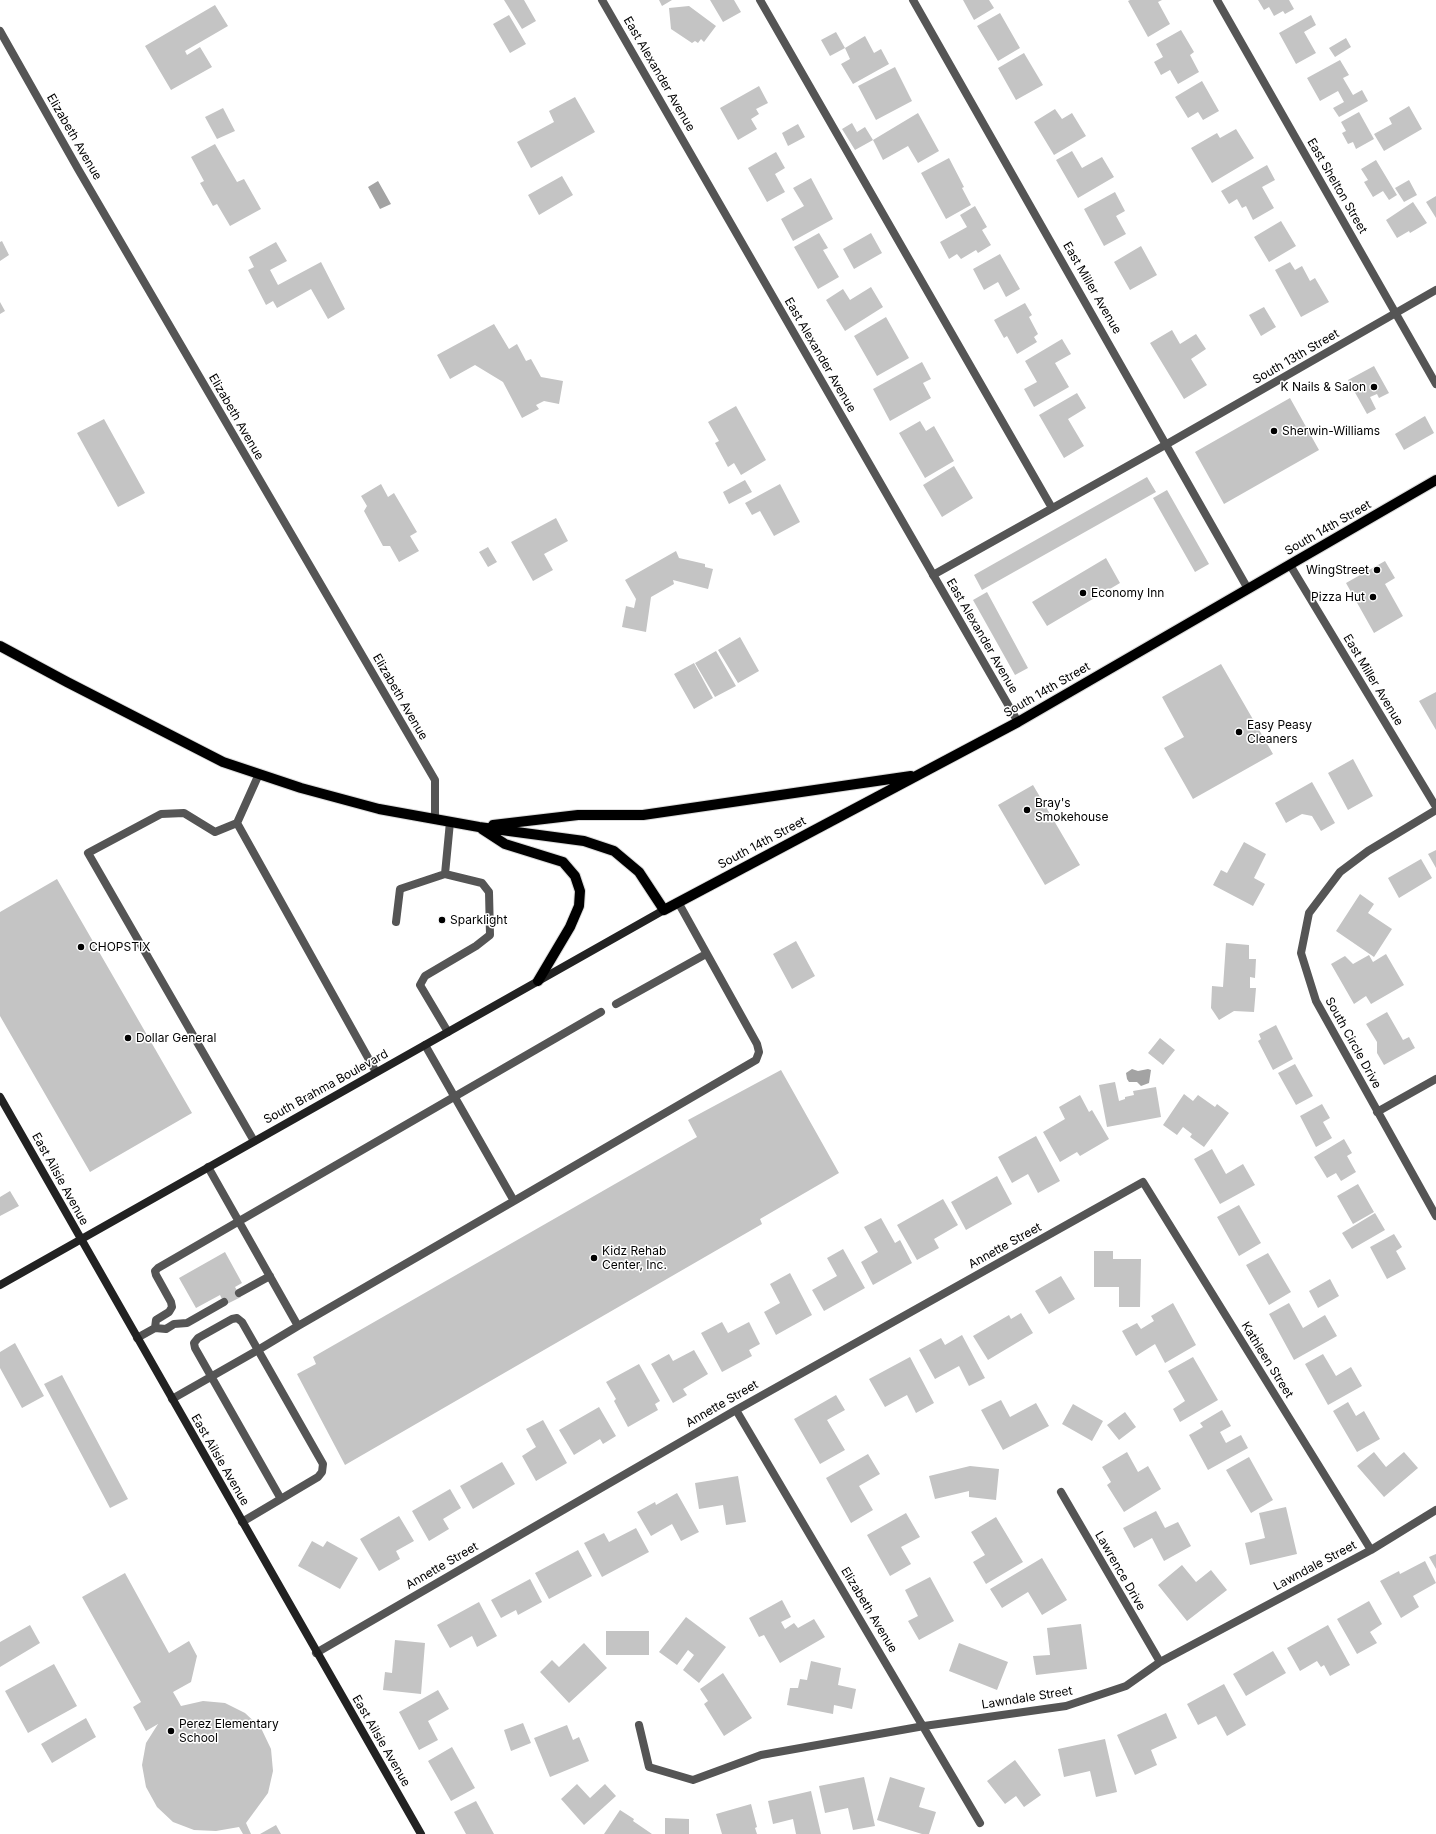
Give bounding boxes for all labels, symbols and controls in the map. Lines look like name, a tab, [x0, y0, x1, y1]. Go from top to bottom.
street label: East Alexander Avenue	[620, 14, 698, 134]
street label: Elizabeth Avenue	[43, 91, 105, 183]
street label: East Shelton Street	[1304, 136, 1370, 236]
street label: East Miller Avenue	[1060, 239, 1124, 337]
street label: East Alexander Avenue	[781, 295, 859, 415]
street label: South 13th Street	[1250, 327, 1342, 387]
street label: Elizabeth Avenue	[205, 371, 267, 463]
place label: K Nails & Salon	[1281, 380, 1366, 394]
marker: K Nails & Salon	[1369, 382, 1379, 392]
place label: Sherwin-Williams	[1282, 424, 1380, 438]
marker: Sherwin-Williams	[1269, 426, 1279, 436]
street label: South 14th Street	[1282, 497, 1374, 559]
place label: WingStreet	[1306, 563, 1369, 577]
marker: WingStreet	[1372, 565, 1382, 575]
street label: East Alexander Avenue	[943, 576, 1021, 696]
place label: Economy Inn	[1091, 586, 1164, 600]
marker: Economy Inn	[1078, 588, 1088, 598]
place label: Pizza Hut	[1311, 590, 1365, 604]
marker: Pizza Hut	[1368, 592, 1378, 602]
street label: East Miller Avenue	[1340, 632, 1406, 728]
street label: Elizabeth Avenue	[369, 651, 431, 743]
street label: South 14th Street	[1001, 659, 1093, 721]
place label: Easy Peasy Cleaners	[1247, 718, 1312, 746]
marker: Easy Peasy Cleaners	[1234, 727, 1244, 737]
place label: Bray's Smokehouse	[1035, 796, 1108, 824]
marker: Bray's Smokehouse	[1022, 805, 1032, 815]
street label: South 14th Street	[716, 814, 808, 872]
place label: Sparklight	[450, 913, 507, 927]
marker: Sparklight	[437, 915, 447, 925]
place label: CHOPSTIX	[89, 940, 150, 954]
marker: CHOPSTIX	[76, 942, 86, 952]
street label: South Circle Drive	[1322, 995, 1384, 1091]
place label: Dollar General	[136, 1031, 216, 1045]
marker: Dollar General	[123, 1033, 133, 1043]
street label: South Brahma Boulevard	[261, 1047, 391, 1127]
street label: East Ailsie Avenue	[29, 1130, 91, 1228]
street label: Annette Street	[966, 1220, 1044, 1272]
place label: Kidz Rehab Center, Inc.	[602, 1244, 667, 1272]
marker: Kidz Rehab Center, Inc.	[589, 1253, 599, 1263]
street label: Kathleen Street	[1238, 1319, 1296, 1401]
street label: Annette Street	[683, 1377, 761, 1431]
street label: East Ailsie Avenue	[188, 1412, 252, 1508]
street label: Lawrence Drive	[1092, 1529, 1148, 1613]
street label: Lawndale Street	[1271, 1538, 1359, 1594]
street label: Annette Street	[403, 1539, 481, 1593]
street label: Elizabeth Avenue	[838, 1565, 900, 1655]
street label: Lawndale Street	[981, 1684, 1073, 1712]
street label: East Ailsie Avenue	[349, 1693, 413, 1789]
place label: Perez Elementary School	[179, 1717, 279, 1745]
marker: Perez Elementary School	[166, 1726, 176, 1736]

